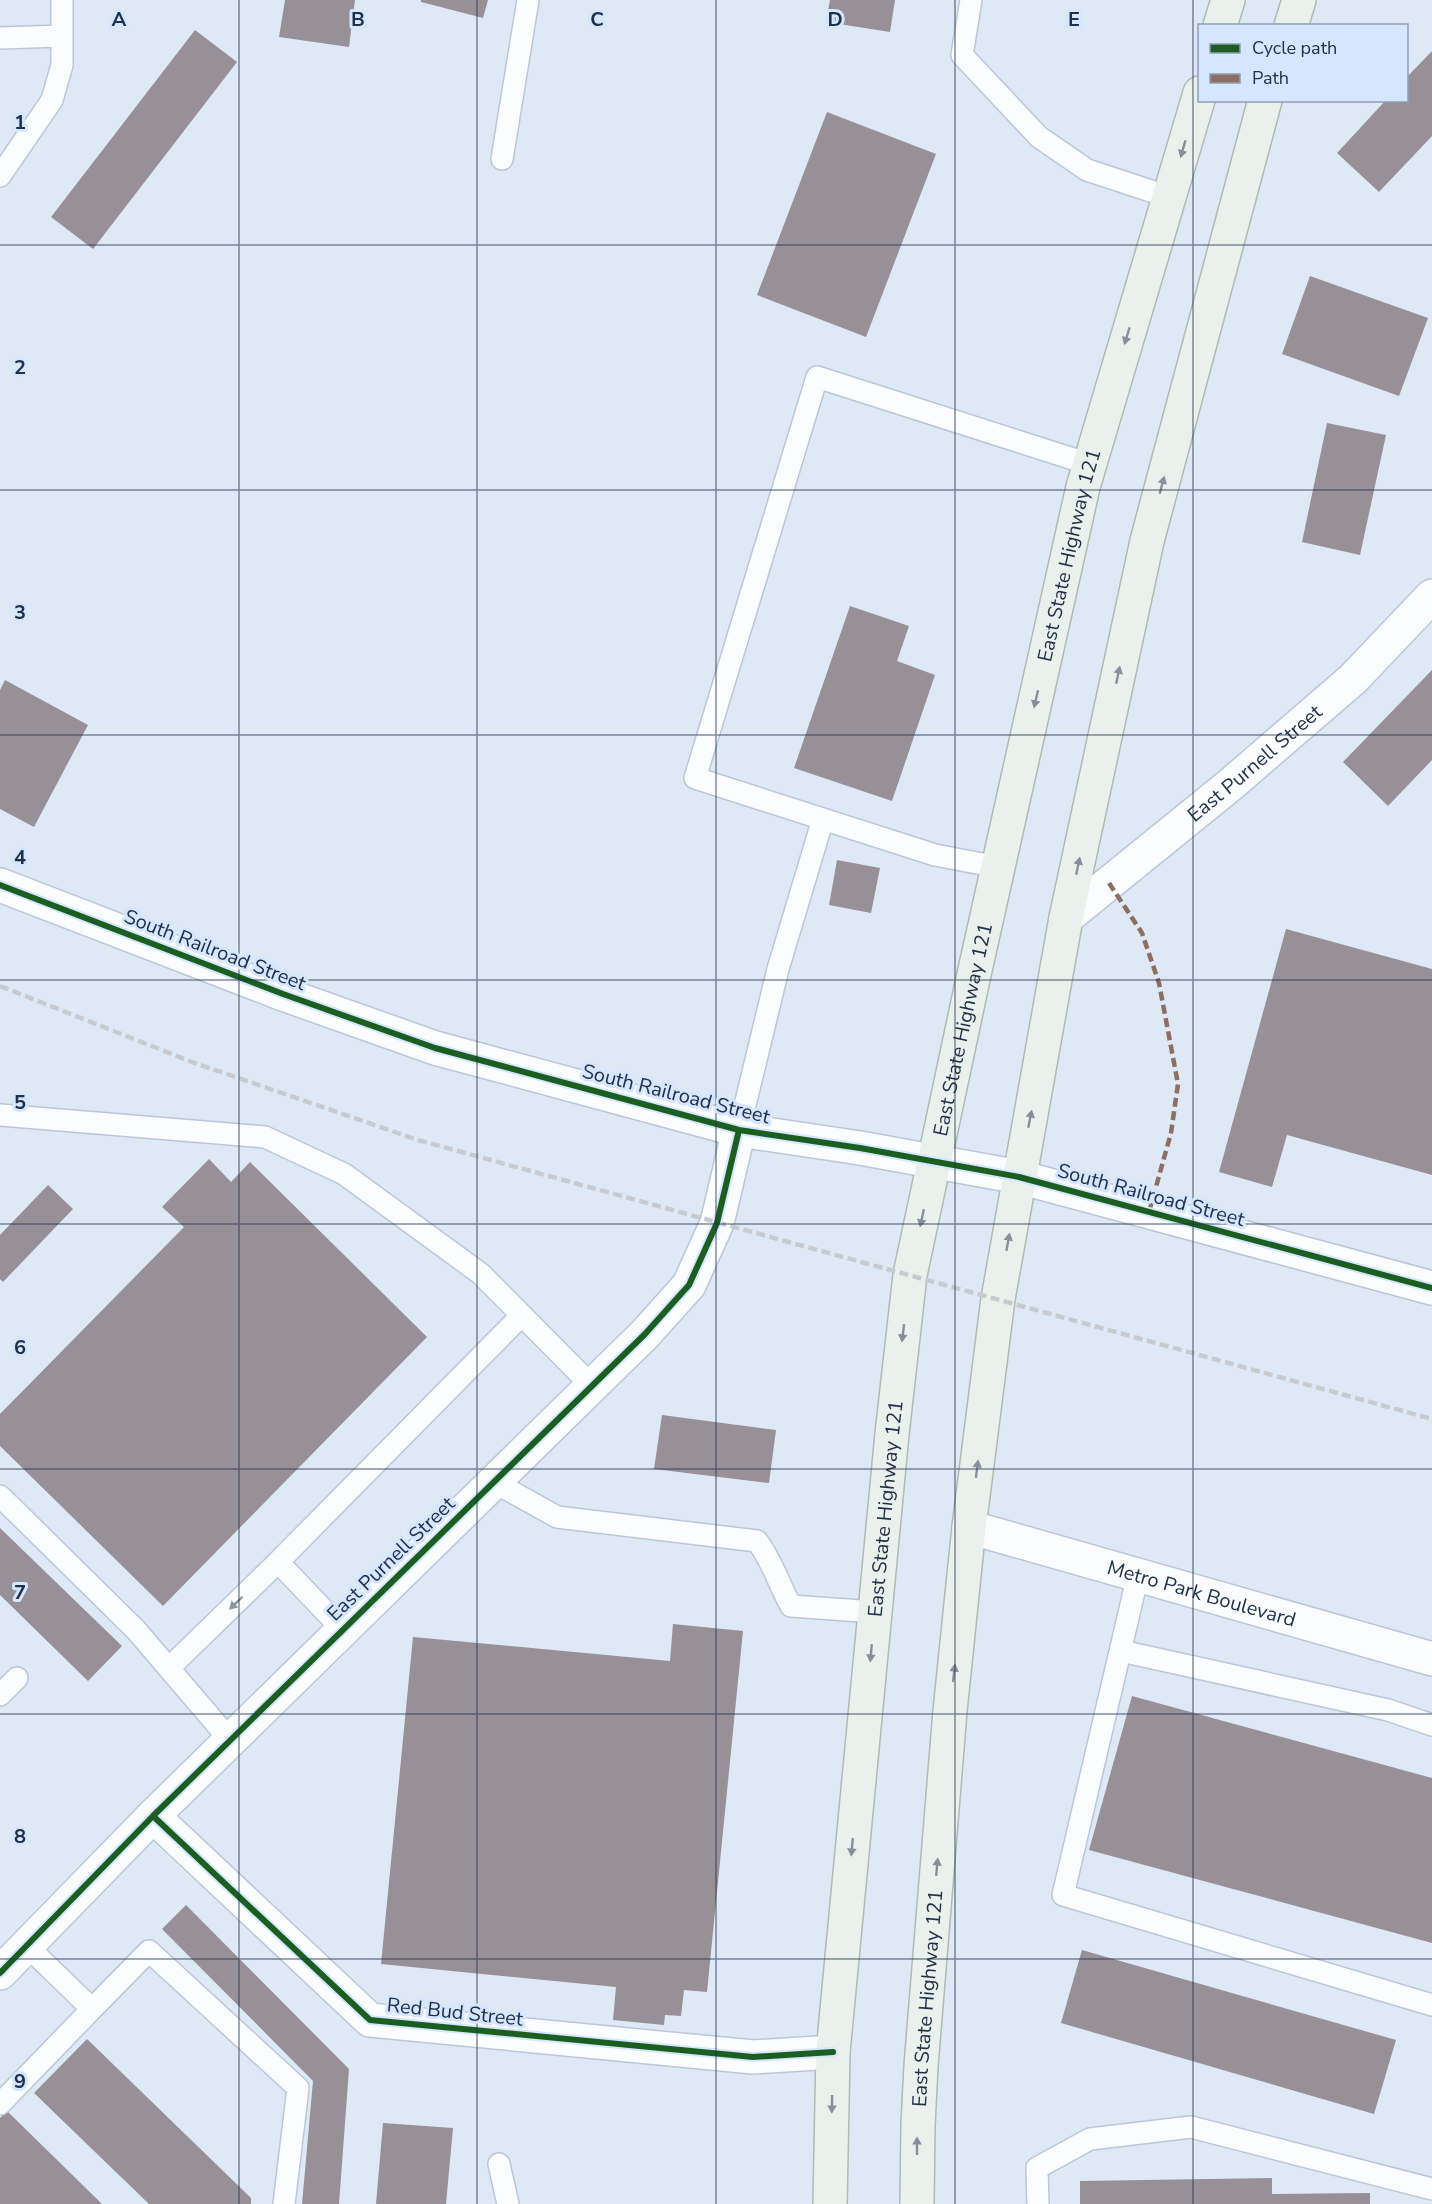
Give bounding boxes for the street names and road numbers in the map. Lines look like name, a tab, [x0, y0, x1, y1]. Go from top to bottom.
street label: East State Highway 121	[1031, 446, 1107, 664]
street label: East Purnell Street	[1182, 698, 1328, 828]
street label: South Railroad Street	[120, 903, 311, 998]
street label: East State Highway 121	[926, 920, 999, 1139]
street label: South Railroad Street	[579, 1058, 774, 1131]
street label: South Railroad Street	[1054, 1157, 1249, 1233]
street label: East State Highway 121	[861, 1399, 909, 1618]
street label: East Purnell Street	[321, 1490, 462, 1627]
street label: Metro Park Boulevard	[1104, 1554, 1299, 1633]
street label: East State Highway 121	[905, 1889, 949, 2108]
street label: Red Bud Street	[386, 1991, 525, 2033]

